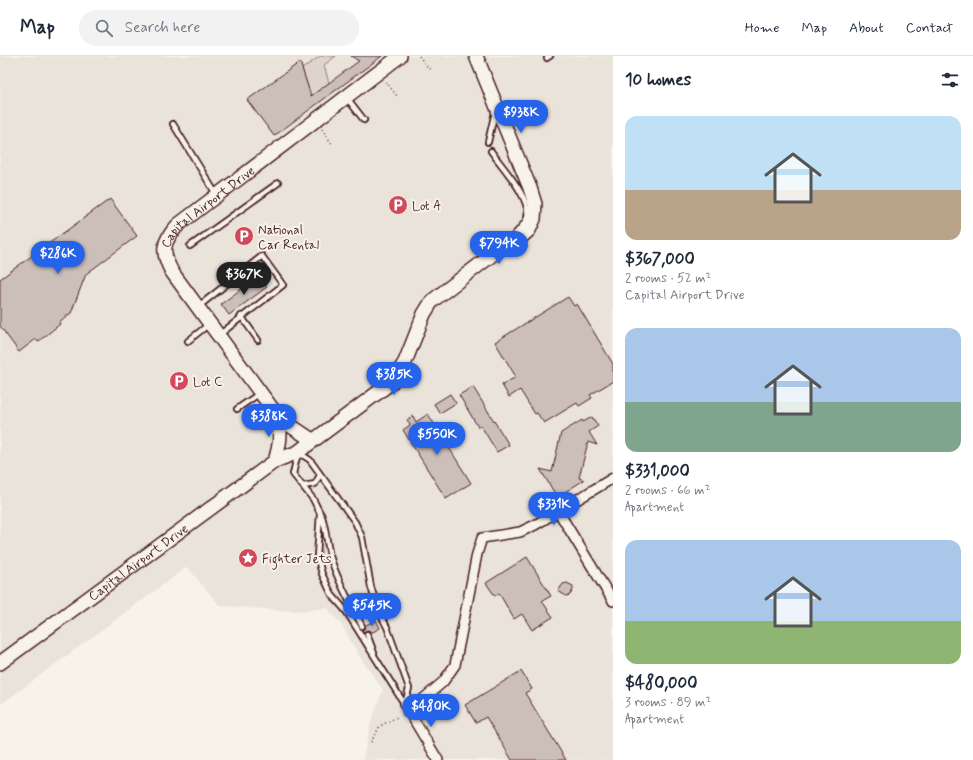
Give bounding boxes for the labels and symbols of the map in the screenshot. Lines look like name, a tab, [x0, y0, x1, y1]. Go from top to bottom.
pin: $938K	[493, 100, 549, 134]
street label: Capital Airport Drive	[158, 162, 259, 250]
parking icon: Lot A	[387, 194, 409, 216]
place label: Lot A	[412, 198, 441, 215]
place label: National Car Rental	[258, 222, 320, 254]
parking icon: National Car Rental	[233, 225, 255, 247]
pin: $794K	[471, 231, 527, 265]
pin: $286K	[30, 241, 86, 275]
pin: $367K	[216, 262, 272, 296]
pin: $385K	[366, 362, 422, 396]
parking icon: Lot C	[168, 370, 190, 392]
place label: Lot C	[193, 374, 223, 391]
pin: $388K	[241, 404, 297, 438]
pin: $550K	[409, 422, 465, 456]
pin: $331K	[526, 492, 582, 526]
street label: Capital Airport Drive	[85, 521, 192, 605]
place icon: Fighter Jets	[237, 547, 259, 569]
place label: Fighter Jets	[262, 551, 332, 570]
pin: $545K	[344, 593, 400, 627]
pin: $480K	[403, 694, 459, 728]

